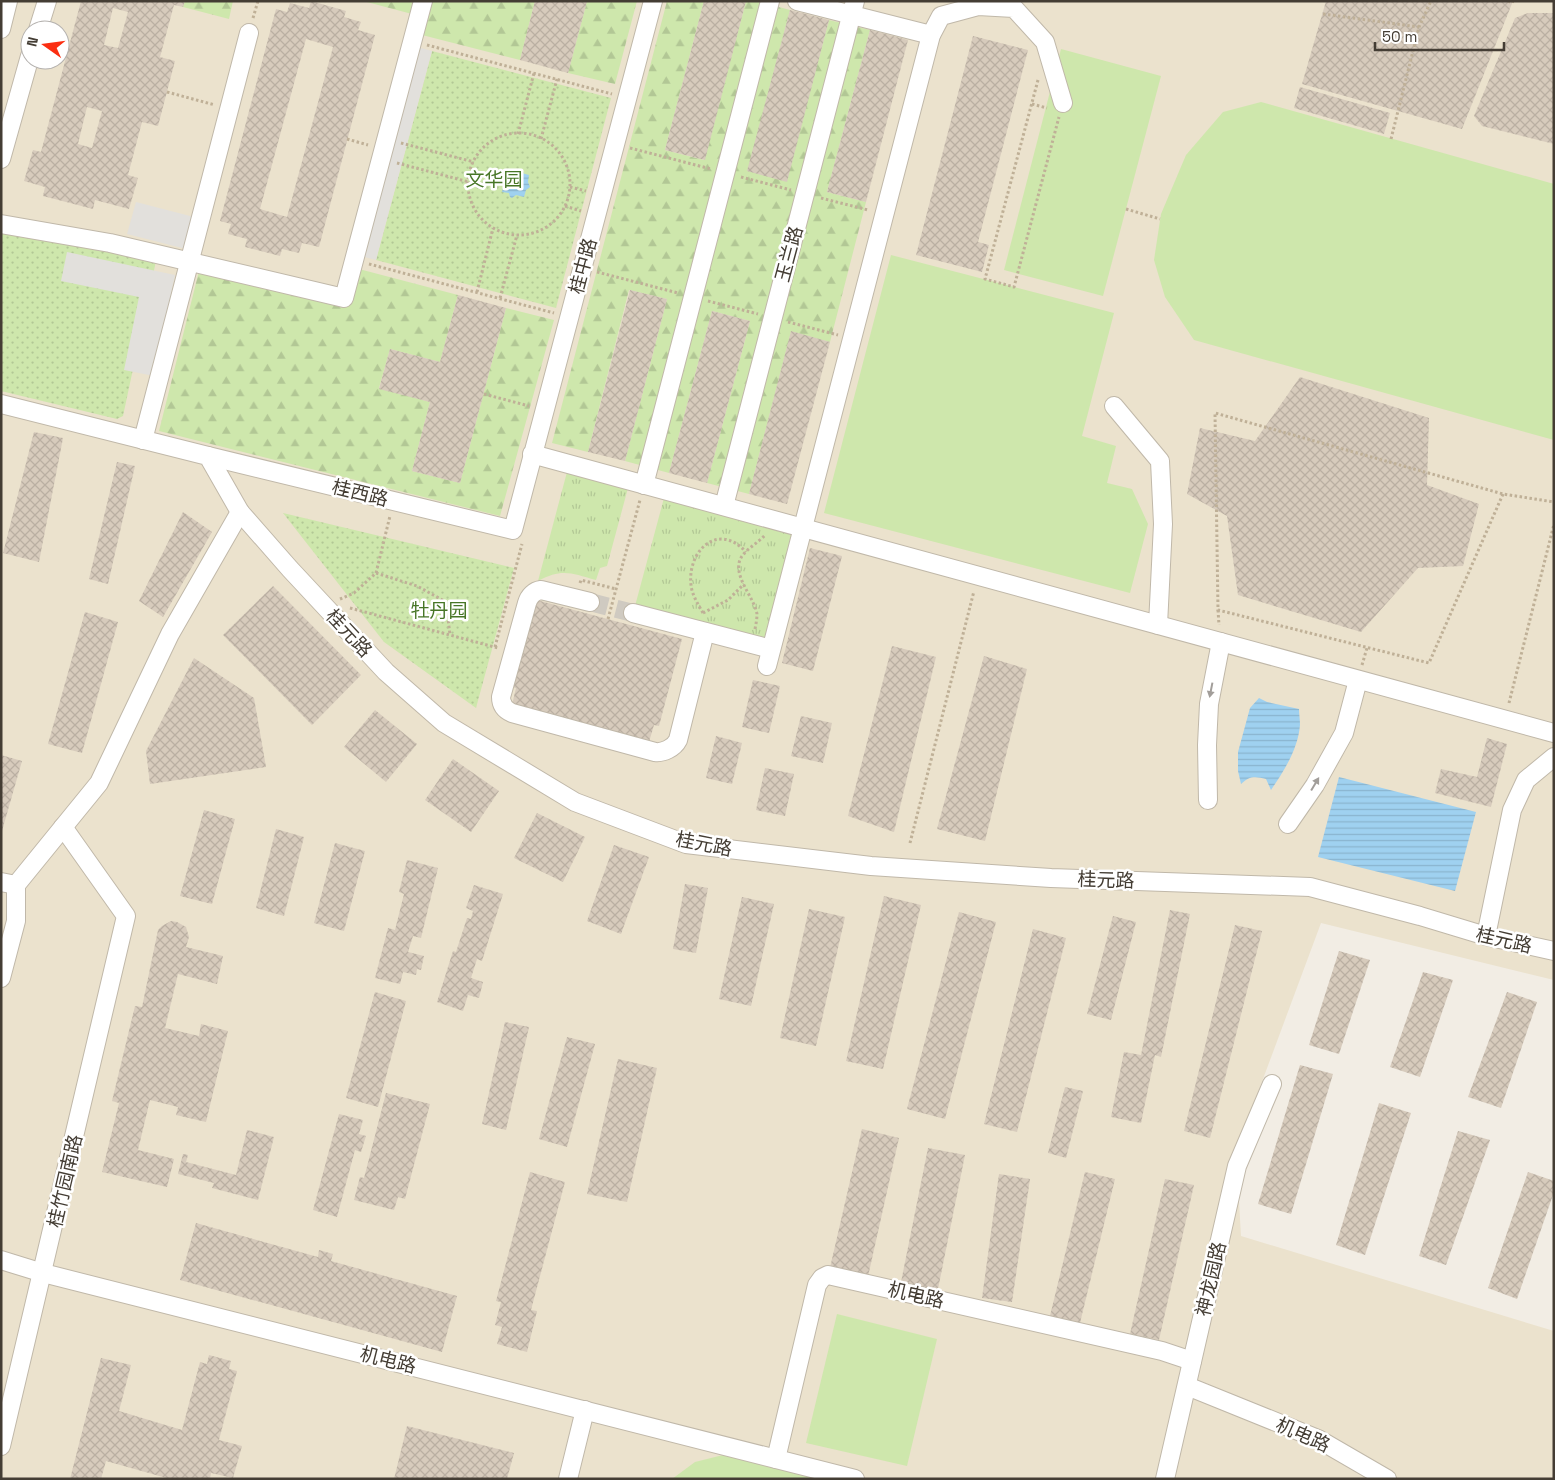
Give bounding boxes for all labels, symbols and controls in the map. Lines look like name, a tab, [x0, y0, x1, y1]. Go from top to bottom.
north arrow	[20, 20, 70, 70]
scale bar	[1375, 20, 1504, 52]
text: 50 m	[1382, 27, 1417, 46]
text: N	[23, 35, 42, 49]
park label: 文华园	[465, 167, 523, 192]
street label: 玉兰路	[770, 223, 808, 285]
street label: 桂中路	[564, 235, 602, 297]
street label: 桂西路	[329, 474, 391, 512]
park label: 牡丹园	[410, 598, 468, 623]
street label: 桂元路	[320, 604, 378, 662]
one-way arrow	[1207, 683, 1215, 699]
one-way arrow	[1311, 777, 1320, 790]
street label: 桂元路	[674, 826, 734, 862]
street label: 桂元路	[1077, 867, 1135, 893]
street label: 桂元路	[1473, 921, 1535, 959]
street label: 桂竹园南路	[42, 1132, 88, 1230]
street label: 神龙园路	[1190, 1239, 1232, 1319]
street label: 机电路	[885, 1276, 947, 1314]
street label: 机电路	[357, 1341, 419, 1379]
street label: 机电路	[1272, 1412, 1334, 1458]

